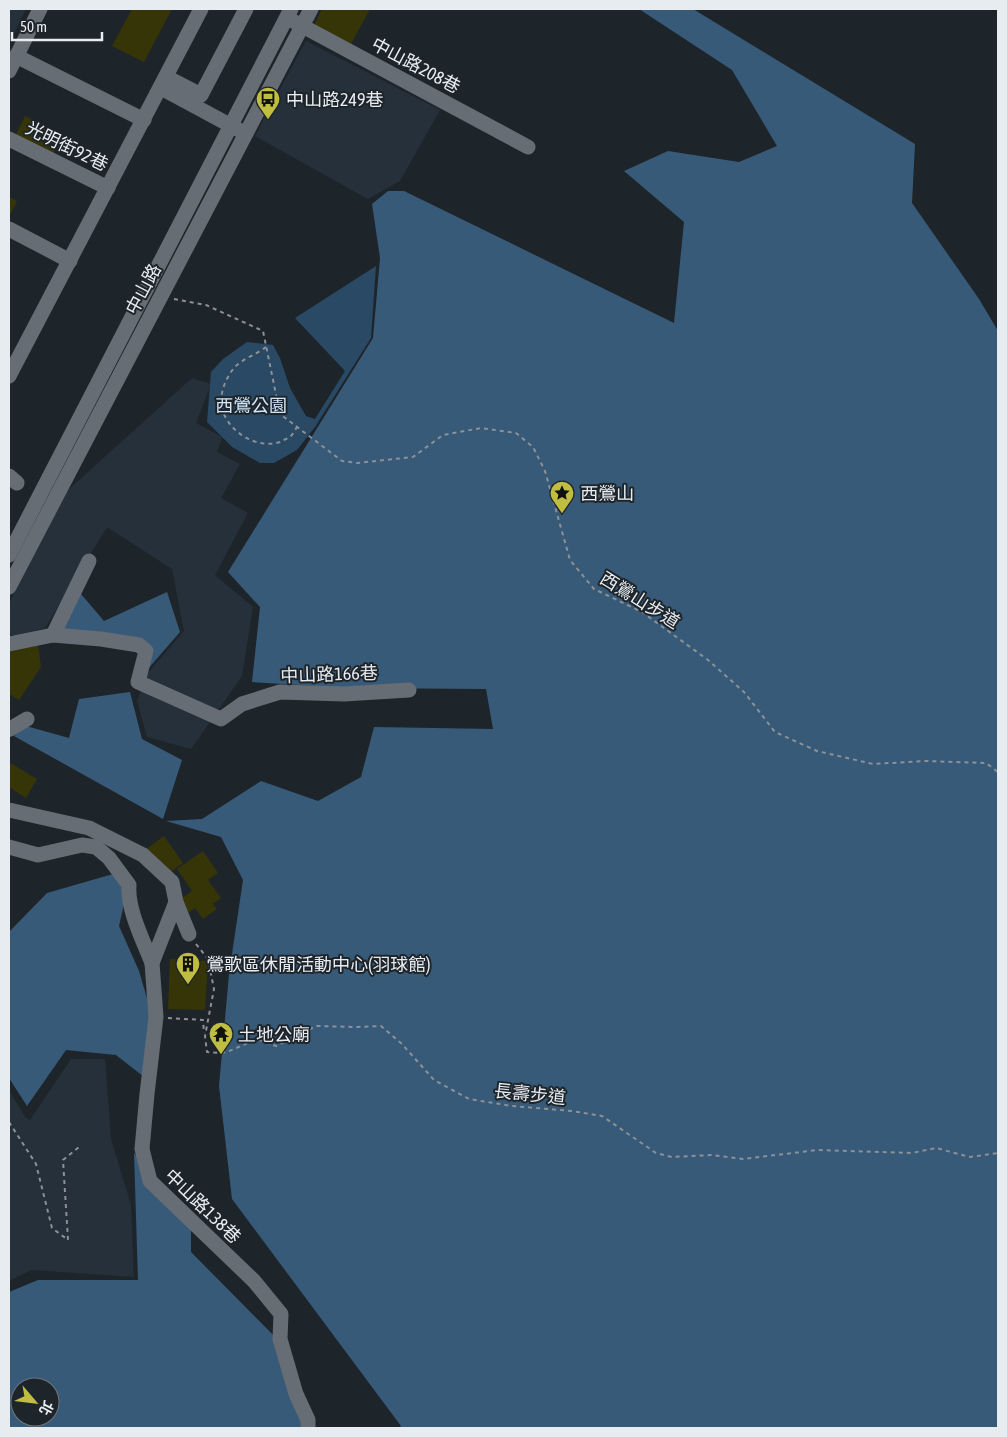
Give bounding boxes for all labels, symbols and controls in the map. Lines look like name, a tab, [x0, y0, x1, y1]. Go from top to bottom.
scale bar	[12, 10, 102, 42]
text: 50 m	[20, 18, 47, 35]
street label: 中山路208巷	[368, 33, 464, 97]
bus stop icon: 中山路249巷	[255, 86, 281, 120]
place label: 中山路249巷	[286, 89, 383, 110]
street label: 光明街92巷	[22, 117, 112, 175]
street label: 中山路	[121, 260, 165, 318]
park label: 西鶯公園	[215, 395, 287, 416]
place icon: 西鶯山	[549, 480, 575, 514]
place label: 西鶯山	[580, 483, 634, 504]
street label: 西鶯山步道	[596, 567, 684, 633]
street label: 中山路166巷	[280, 662, 378, 686]
building icon: 鶯歌區休閒活動中心(羽球館)	[175, 951, 201, 985]
place label: 鶯歌區休閒活動中心(羽球館)	[206, 954, 431, 975]
temple icon: 土地公廟	[208, 1021, 234, 1055]
place label: 土地公廟	[238, 1024, 310, 1045]
street label: 長壽步道	[493, 1080, 567, 1108]
street label: 中山路138巷	[161, 1165, 245, 1247]
north arrow	[10, 1377, 60, 1427]
text: 北	[36, 1398, 57, 1418]

